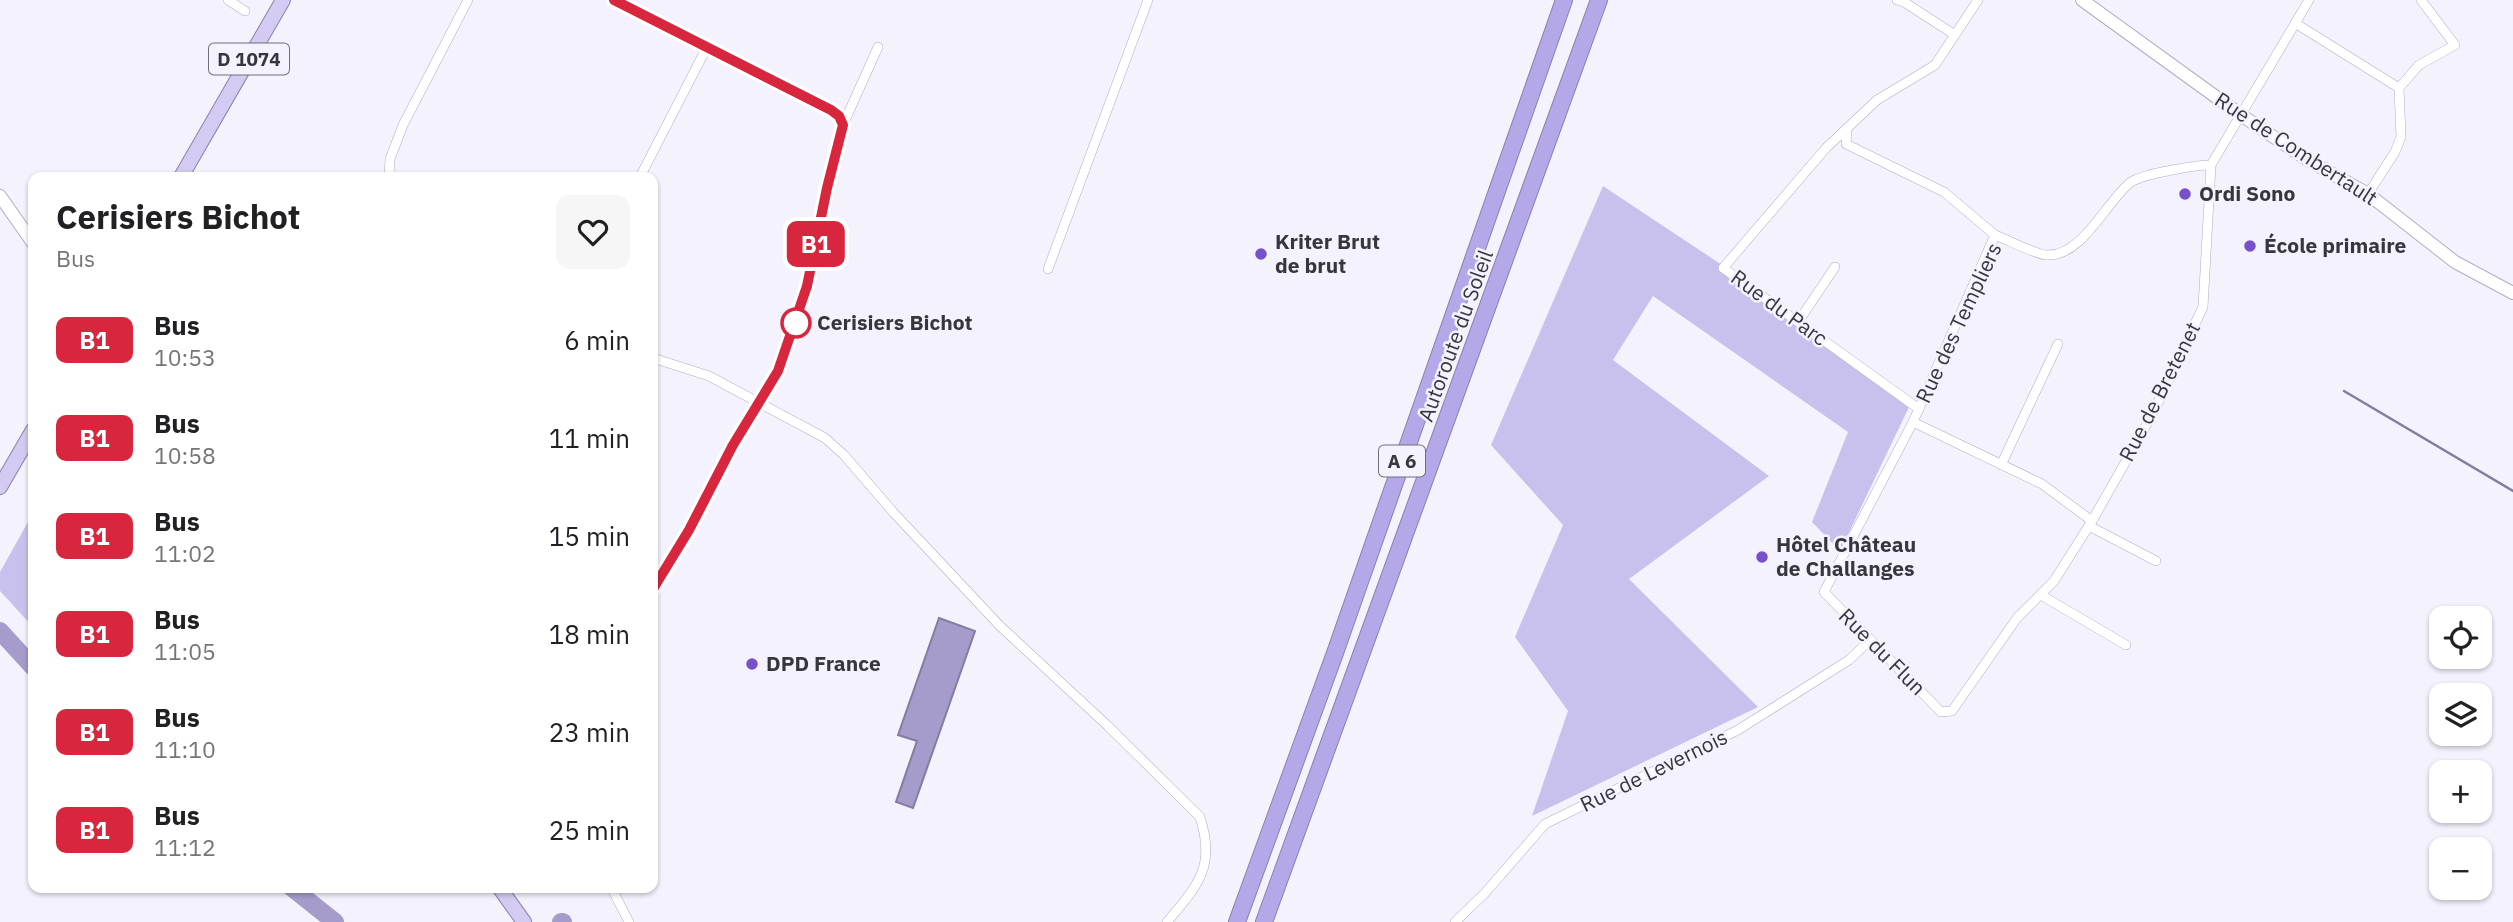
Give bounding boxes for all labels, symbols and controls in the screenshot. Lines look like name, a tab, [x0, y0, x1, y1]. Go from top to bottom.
road number: D 1074	[209, 44, 289, 74]
street label: Rue de Combertault	[2210, 85, 2383, 211]
place label: Ordi Sono	[2199, 179, 2296, 207]
marker: Ordi Sono	[2177, 186, 2193, 202]
text: Cerisiers Bichot	[56, 195, 300, 238]
button: heart	[556, 195, 630, 269]
line badge: B1	[784, 221, 848, 267]
place label: Kriter Brut de brut	[1275, 227, 1380, 279]
text: B1	[801, 228, 831, 260]
place label: École primaire	[2264, 231, 2407, 259]
street label: Rue des Templiers	[1909, 238, 2008, 407]
marker: École primaire	[2242, 238, 2258, 254]
text: Bus	[56, 243, 95, 273]
marker: Kriter Brut de brut	[1253, 246, 1269, 262]
street label: Autoroute du Soleil	[1411, 246, 1499, 425]
street label: Rue du Parc	[1726, 263, 1833, 352]
text: Bus	[154, 308, 200, 342]
marker: Cerisiers Bichot	[781, 308, 811, 338]
place label: Cerisiers Bichot	[817, 308, 973, 336]
street label: Rue de Bretenet	[2112, 317, 2206, 466]
text: 6 min	[564, 323, 630, 357]
text: B1	[79, 324, 110, 356]
text: 10:53	[154, 342, 216, 372]
text: Bus	[154, 406, 200, 440]
text: 11 min	[549, 421, 630, 455]
text: B1	[79, 422, 110, 454]
text: 10:58	[154, 440, 216, 470]
road number: A 6	[1379, 446, 1425, 476]
text: Bus	[154, 504, 200, 538]
text: 15 min	[549, 519, 630, 553]
text: B1	[79, 520, 110, 552]
place label: Hôtel Château de Challanges	[1776, 530, 1916, 582]
text: 11:02	[154, 538, 216, 568]
marker: Hôtel Château de Challanges	[1754, 549, 1770, 565]
text: Bus	[154, 602, 200, 636]
street label: Rue du Flun	[1833, 602, 1932, 701]
map controls	[2429, 606, 2492, 900]
button: locate	[2429, 606, 2492, 669]
text: 18 min	[549, 617, 630, 651]
text: B1	[79, 618, 110, 650]
text: 11:05	[154, 636, 216, 666]
place label: DPD France	[766, 649, 881, 677]
marker: DPD France	[744, 656, 760, 672]
button: layers	[2429, 683, 2492, 746]
text: Bus	[154, 700, 200, 734]
text: 23 min	[549, 715, 630, 749]
text: B1	[79, 716, 110, 748]
street label: Rue de Levernois	[1575, 722, 1732, 818]
text: 11:10	[154, 734, 216, 764]
button: +	[2429, 760, 2492, 823]
text: Bus	[154, 798, 200, 832]
text: 25 min	[549, 813, 630, 847]
text: B1	[79, 814, 110, 846]
text: 11:12	[154, 832, 216, 862]
button: −	[2429, 837, 2492, 900]

